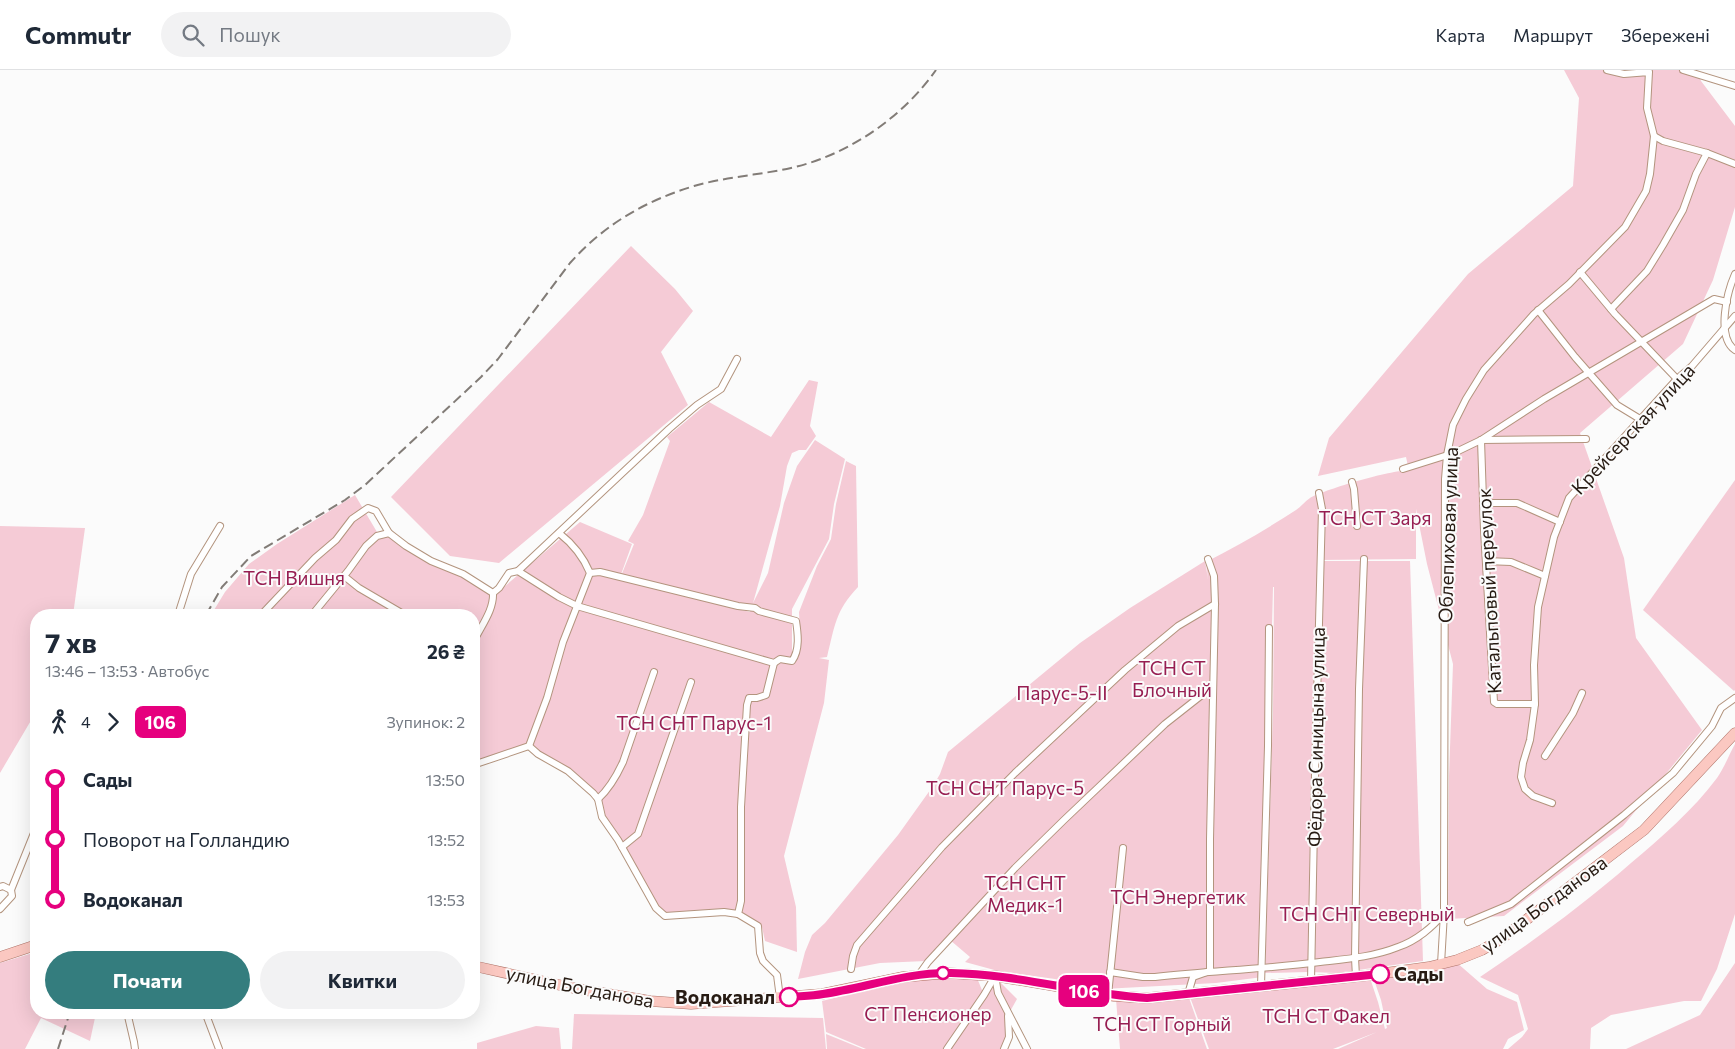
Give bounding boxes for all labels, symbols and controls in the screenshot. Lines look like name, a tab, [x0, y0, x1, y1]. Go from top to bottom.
search box	[161, 12, 511, 57]
text: Commutr	[25, 20, 131, 49]
icon: search	[179, 21, 207, 49]
text: Пошук	[219, 23, 281, 46]
text: Карта	[1435, 24, 1485, 46]
text: Маршрут	[1513, 24, 1593, 46]
text: Збережені	[1621, 24, 1710, 46]
street label: Крейсерская улица	[1566, 359, 1699, 499]
street label: Облепиховая улица	[1433, 447, 1462, 623]
street label: Катальповый переулок	[1472, 488, 1505, 695]
park label: ТСН СТ Заря	[1318, 506, 1432, 529]
park label: ТСН Вишня	[243, 566, 345, 589]
text: 7 хв	[45, 625, 97, 659]
street label: Фёдора Синицына улица	[1302, 627, 1329, 847]
text: 26 ₴	[427, 640, 465, 663]
park label: ТСН СТ Блочный	[1132, 656, 1212, 701]
text: 13:46 – 13:53 · Автобус	[45, 661, 209, 680]
park label: Парус-5-II	[1016, 681, 1108, 704]
icon: walk	[45, 708, 73, 736]
icon: forward	[99, 708, 127, 736]
text: 106	[145, 711, 176, 733]
park label: ТСН СНТ Парус-1	[616, 711, 772, 734]
text: 4	[81, 712, 91, 731]
text: Зупинок: 2	[386, 712, 465, 731]
text: Сады	[83, 768, 132, 791]
text: 13:50	[426, 770, 465, 789]
park label: ТСН СНТ Парус-5	[926, 776, 1084, 799]
text: Поворот на Голландию	[83, 828, 290, 851]
text: 13:52	[427, 830, 465, 849]
street label: улица Богданова	[1476, 850, 1611, 957]
park label: ТСН СНТ Медик-1	[984, 871, 1066, 916]
park label: ТСН Энергетик	[1110, 885, 1246, 908]
text: Водоканал	[83, 888, 183, 911]
text: 13:53	[427, 890, 465, 909]
park label: ТСН СНТ Северный	[1279, 902, 1455, 925]
button: Почати	[45, 951, 250, 1009]
button: Квитки	[260, 951, 465, 1009]
street label: улица Богданова	[504, 961, 656, 1012]
place label: Сады	[1394, 962, 1443, 985]
marker: Сады	[1370, 964, 1390, 984]
unlabelled marker	[936, 966, 950, 980]
line badge: 106	[1055, 975, 1113, 1007]
text: 106	[1068, 980, 1100, 1002]
place label: Водоканал	[675, 985, 775, 1008]
marker: Водоканал	[779, 987, 799, 1007]
park label: СТ Пенсионер	[864, 1002, 992, 1025]
park label: ТСН СТ Факел	[1262, 1004, 1390, 1027]
park label: ТСН СТ Горный	[1093, 1012, 1231, 1035]

